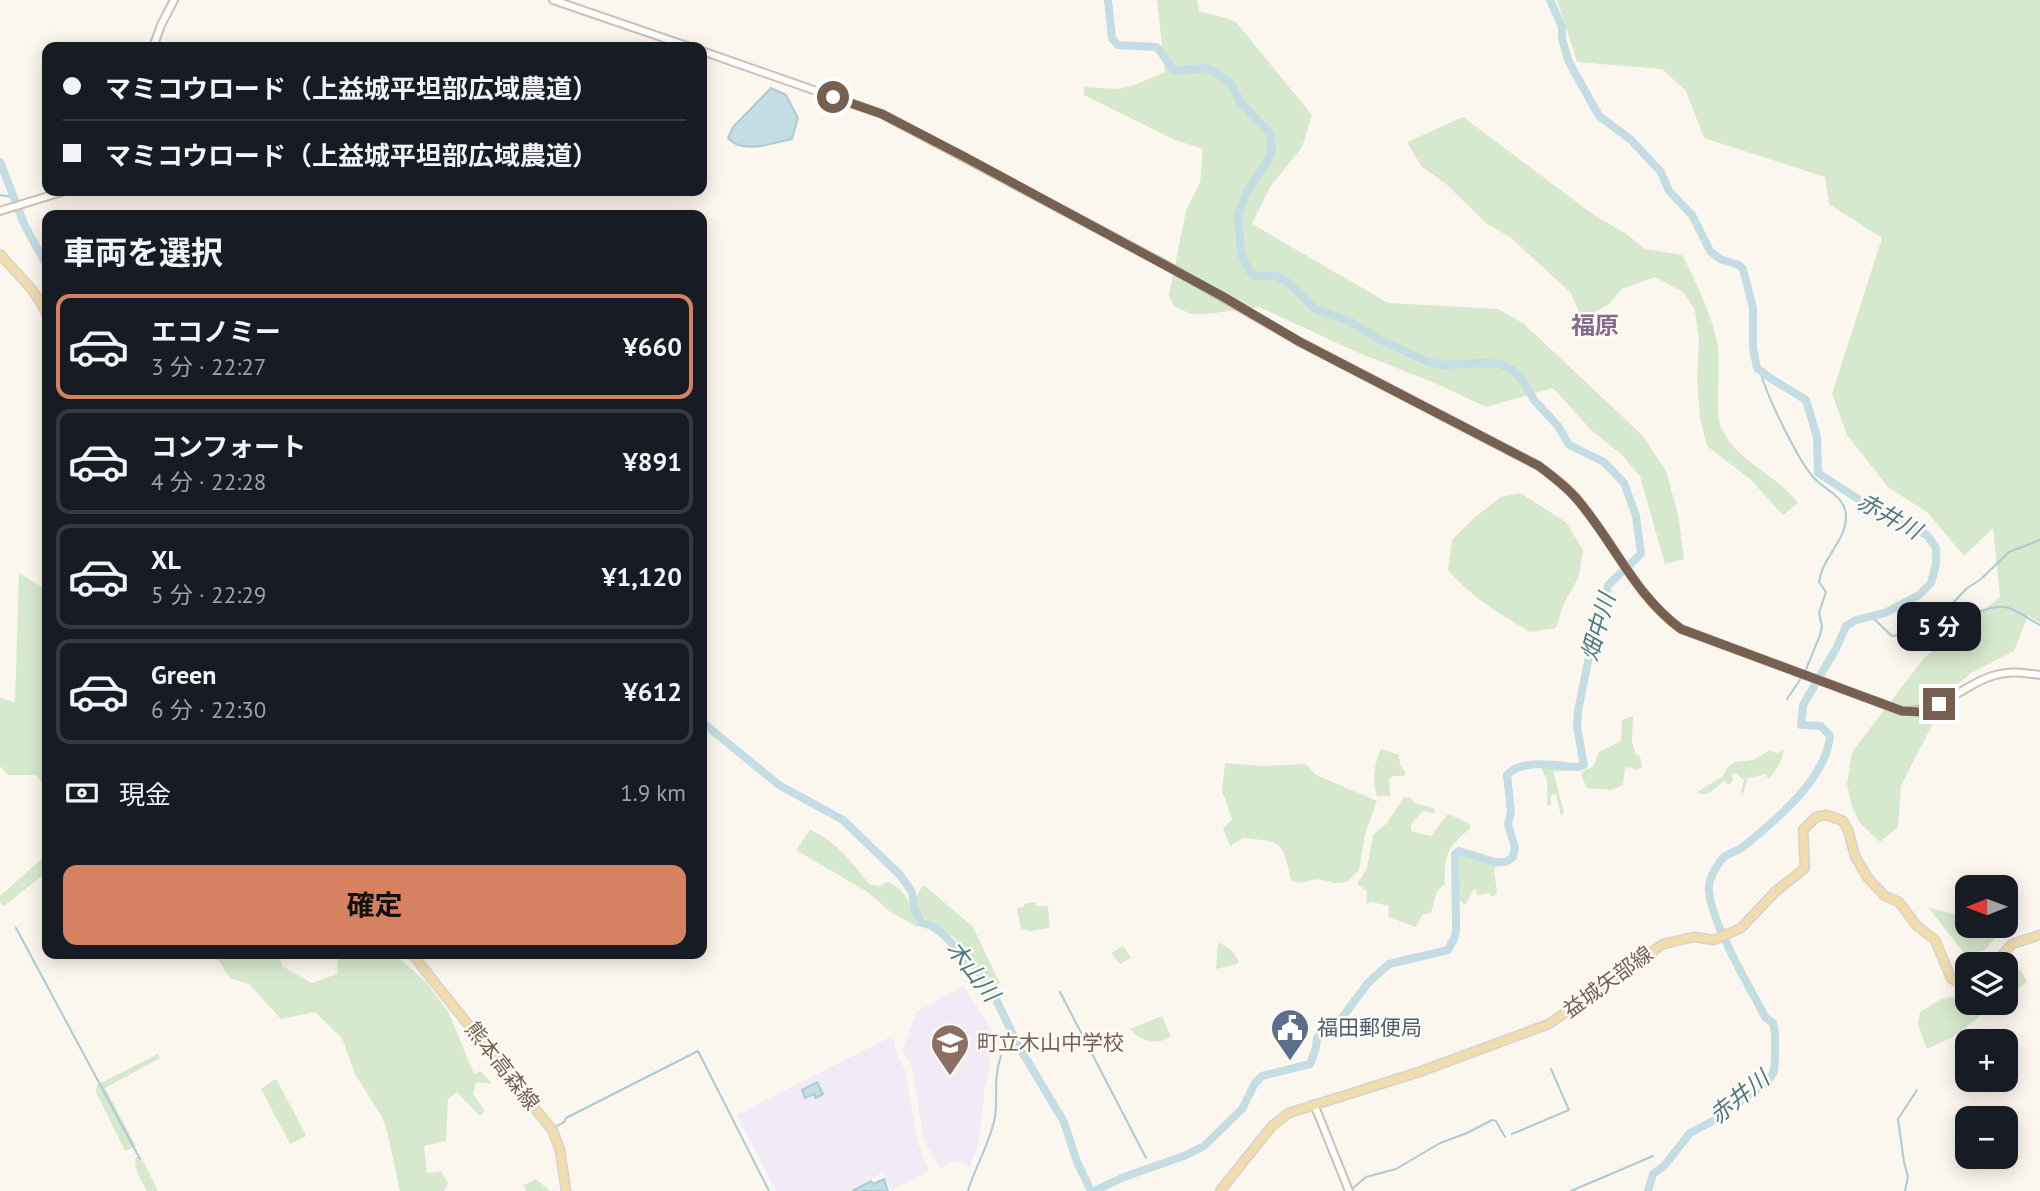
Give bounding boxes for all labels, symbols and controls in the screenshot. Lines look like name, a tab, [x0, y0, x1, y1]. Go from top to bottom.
text: マミコウロード（上益城平坦部広域農道）	[105, 72, 598, 105]
route start	[817, 81, 849, 113]
text: マミコウロード（上益城平坦部広域農道）	[105, 139, 598, 172]
text: 車両を選択	[63, 231, 223, 273]
district label: 福原	[1571, 310, 1619, 341]
icon: car	[67, 315, 130, 378]
text: エコノミー	[151, 315, 281, 348]
text: ¥660	[623, 330, 682, 363]
text: 3 分 · 22:27	[151, 352, 266, 381]
icon: car	[67, 430, 130, 493]
text: コンフォート	[151, 430, 306, 463]
text: ¥891	[623, 445, 682, 478]
text: 4 分 · 22:28	[151, 467, 266, 496]
water label: 赤井川	[1852, 486, 1929, 546]
text: XL	[151, 543, 181, 576]
icon: car	[67, 545, 130, 608]
text: ¥1,120	[602, 560, 682, 593]
text: 5 分 · 22:29	[151, 580, 266, 609]
water label: 畑中川	[1574, 587, 1622, 664]
callout: 5 分	[1897, 602, 1981, 652]
text: 5 分	[1918, 612, 1960, 641]
text: Green	[151, 658, 216, 691]
icon: car	[67, 660, 130, 723]
text: ¥612	[623, 675, 682, 708]
route end	[1923, 688, 1955, 720]
text: 6 分 · 22:30	[151, 695, 266, 724]
icon: cash	[63, 774, 101, 812]
text: 現金	[119, 778, 171, 811]
text: 1.9 km	[620, 778, 686, 807]
button: 確定	[63, 865, 686, 945]
north arrow	[1955, 875, 2018, 938]
map controls	[1955, 875, 2018, 1169]
water label: 木山川	[941, 935, 1008, 1009]
street label: 益城矢部線	[1557, 940, 1658, 1023]
button: layers	[1955, 952, 2018, 1015]
public building icon: 福田郵便局	[1269, 1007, 1311, 1062]
place label: 福田郵便局	[1317, 1014, 1422, 1041]
street label: 熊本高森線	[459, 1016, 545, 1115]
school or university icon: 町立木山中学校	[929, 1022, 971, 1077]
place label: 町立木山中学校	[977, 1029, 1124, 1056]
button: +	[1955, 1029, 2018, 1092]
water label: 赤井川	[1703, 1062, 1777, 1130]
button: −	[1955, 1106, 2018, 1169]

